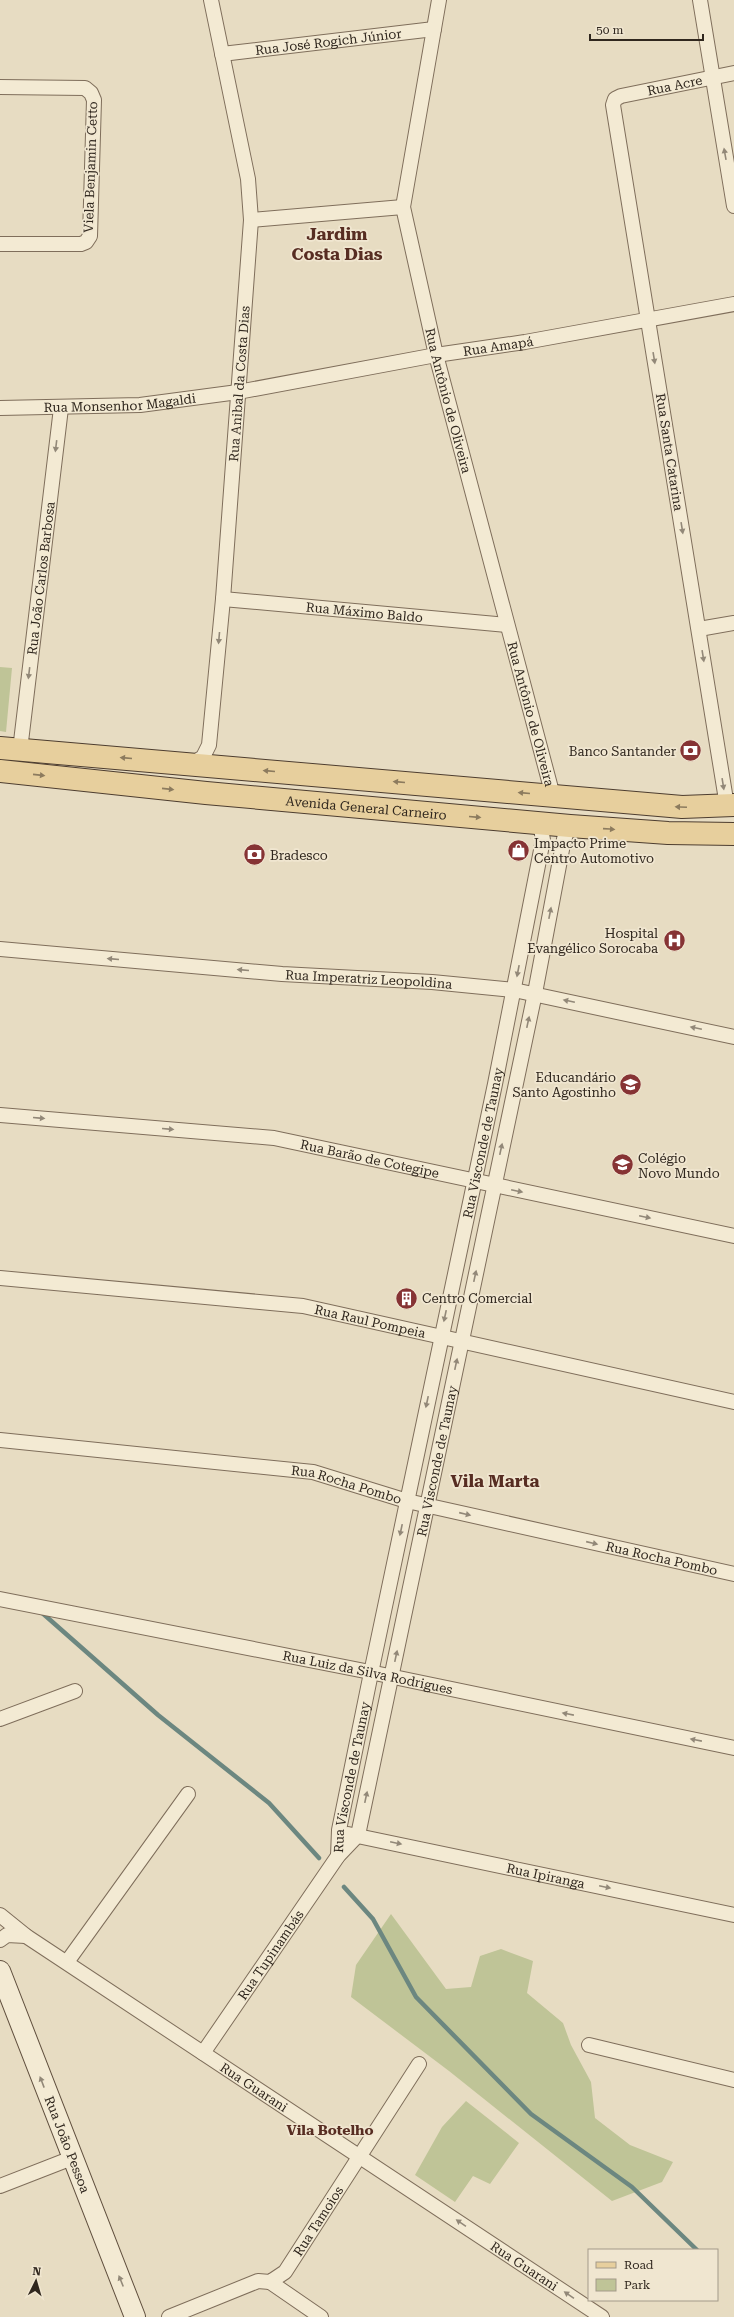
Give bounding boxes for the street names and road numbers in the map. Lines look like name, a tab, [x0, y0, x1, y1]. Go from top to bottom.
street label: Rua José Rogich Júnior	[254, 26, 403, 58]
street label: Rua Acre	[646, 73, 704, 99]
street label: Viela Benjamin Cetto	[81, 101, 100, 233]
street label: Rua Anibal da Costa Dias	[226, 305, 253, 462]
street label: Rua Antônio de Oliveira	[422, 327, 474, 475]
street label: Rua Amapá	[462, 334, 534, 359]
street label: Rua Monsenhor Magaldi	[44, 391, 197, 415]
street label: Rua Santa Catarina	[653, 392, 686, 512]
street label: Rua João Carlos Barbosa	[24, 501, 58, 656]
street label: Rua Máximo Baldo	[305, 600, 424, 625]
street label: Rua Antônio de Oliveira	[504, 640, 557, 788]
street label: Avenida General Carneiro	[285, 793, 447, 823]
street label: Rua Imperatriz Leopoldina	[285, 967, 453, 992]
street label: Rua Visconde de Taunay	[460, 1066, 506, 1220]
street label: Rua Barão de Cotegipe	[299, 1137, 441, 1181]
street label: Rua Raul Pompeia	[313, 1302, 427, 1341]
street label: Rua Visconde de Taunay	[414, 1384, 460, 1538]
street label: Rua Rocha Pombo	[291, 1463, 403, 1507]
street label: Rua Rocha Pombo	[604, 1539, 719, 1578]
street label: Rua Luiz da Silva Rodrigues	[281, 1648, 454, 1697]
street label: Rua Visconde de Taunay	[331, 1700, 373, 1853]
street label: Rua Ipiranga	[505, 1860, 586, 1891]
street label: Rua Tupinambás	[235, 1907, 307, 2003]
street label: Rua Guarani	[217, 2060, 290, 2115]
street label: Rua João Pessoa	[41, 2094, 93, 2195]
street label: Rua Tamoios	[290, 2183, 346, 2259]
street label: Rua Guarani	[488, 2238, 561, 2294]

